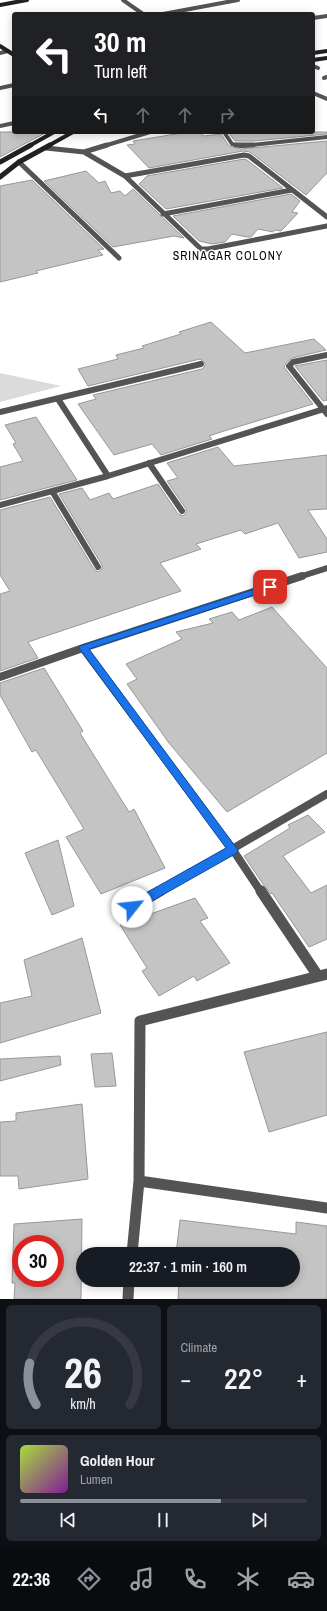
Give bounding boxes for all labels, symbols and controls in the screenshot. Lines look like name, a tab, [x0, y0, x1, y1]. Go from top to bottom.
text: 30 m	[94, 23, 146, 61]
icon: left	[28, 28, 80, 80]
text: Turn left	[94, 59, 147, 84]
icon: left	[90, 104, 112, 126]
icon: ahead	[132, 104, 154, 126]
icon: ahead	[174, 104, 196, 126]
icon: right	[216, 104, 238, 126]
district label: SRINAGAR COLONY	[173, 248, 283, 264]
pin	[253, 570, 287, 604]
icon: arrive	[259, 576, 281, 598]
position arrow	[111, 886, 153, 928]
speed limit sign: 30	[12, 1235, 64, 1287]
text: 22:37 · 1 min · 160 m	[129, 1256, 247, 1277]
text: Climate	[181, 1339, 217, 1356]
text: 26	[64, 1345, 102, 1401]
text: 22°	[224, 1358, 263, 1398]
text: −	[181, 1364, 191, 1394]
text: +	[296, 1364, 307, 1394]
text: km/h	[71, 1394, 96, 1413]
text: Golden Hour	[80, 1450, 155, 1471]
text: Lumen	[80, 1471, 113, 1488]
icon: previous	[57, 1509, 79, 1531]
icon: pause	[152, 1509, 174, 1531]
icon: next	[248, 1509, 270, 1531]
icon: directions	[75, 1565, 103, 1593]
icon: music	[128, 1565, 156, 1593]
icon: phone	[181, 1565, 209, 1593]
icon: climate	[234, 1565, 262, 1593]
icon: car	[287, 1565, 315, 1593]
text: 22:36	[12, 1567, 50, 1592]

